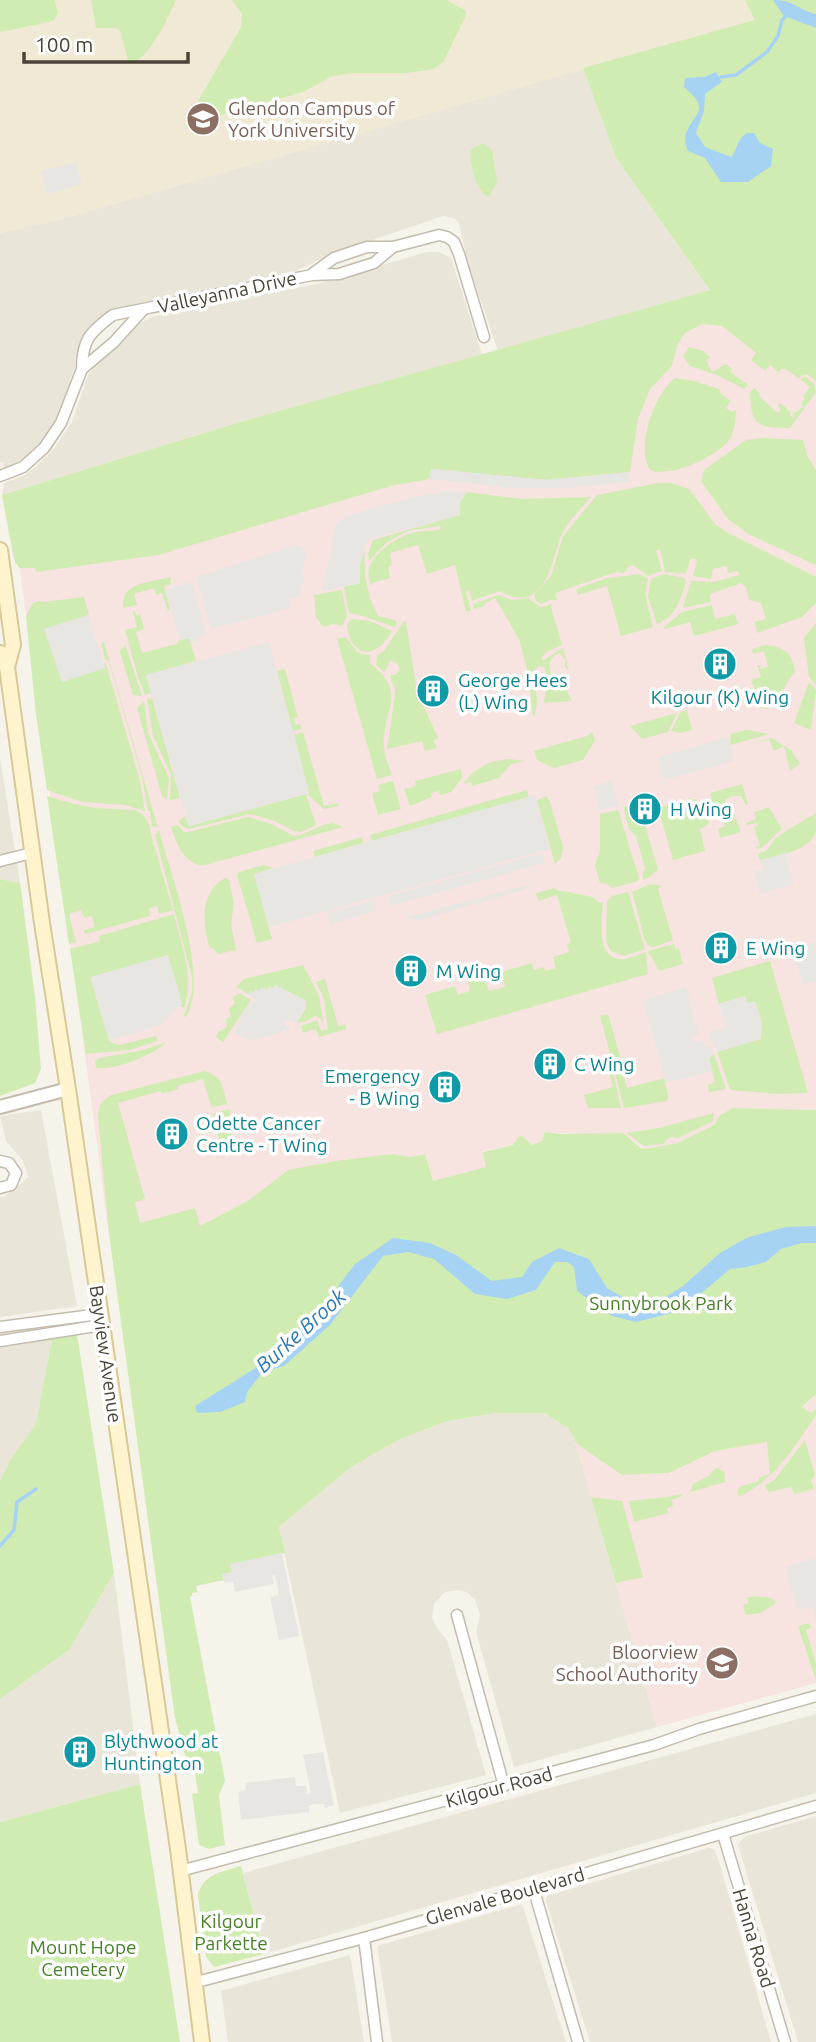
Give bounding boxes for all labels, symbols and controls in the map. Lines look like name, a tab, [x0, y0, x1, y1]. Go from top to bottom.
scale bar	[24, 21, 189, 65]
text: 100 m	[35, 32, 93, 56]
place label: Glendon Campus of York University	[228, 97, 396, 141]
school or university icon: Glendon Campus of York University	[184, 100, 222, 138]
street label: Valleyanna Drive	[155, 267, 299, 317]
building icon: Kilgour (K) Wing	[701, 645, 739, 683]
place label: George Hees (L) Wing	[458, 669, 568, 713]
building icon: George Hees (L) Wing	[414, 672, 452, 710]
place label: Kilgour (K) Wing	[651, 686, 789, 708]
building icon: H Wing	[626, 790, 664, 828]
place label: H Wing	[670, 798, 732, 820]
building icon: E Wing	[702, 929, 740, 967]
place label: E Wing	[746, 937, 805, 959]
building icon: M Wing	[392, 952, 430, 990]
place label: M Wing	[436, 960, 501, 982]
building icon: C Wing	[531, 1045, 569, 1083]
place label: C Wing	[574, 1053, 634, 1075]
place label: Emergency - B Wing	[325, 1065, 420, 1109]
building icon: Emergency - B Wing	[426, 1068, 464, 1106]
place label: Odette Cancer Centre - T Wing	[196, 1112, 328, 1156]
building icon: Odette Cancer Centre - T Wing	[153, 1115, 191, 1153]
street label: Bayview Avenue	[85, 1284, 127, 1424]
water label: Burke Brook	[250, 1284, 350, 1377]
park label: Sunnybrook Park	[589, 1292, 733, 1314]
place label: Bloorview School Authority	[556, 1641, 698, 1685]
school or university icon: Bloorview School Authority	[703, 1644, 741, 1682]
place label: Blythwood at Huntington	[104, 1730, 219, 1774]
building icon: Blythwood at Huntington	[61, 1733, 99, 1771]
street label: Kilgour Road	[443, 1762, 555, 1812]
street label: Glenvale Boulevard	[423, 1863, 587, 1929]
street label: Hanna Road	[728, 1886, 780, 1990]
park label: Kilgour Parkette	[194, 1910, 268, 1954]
park label: Mount Hope Cemetery	[29, 1936, 137, 1980]

